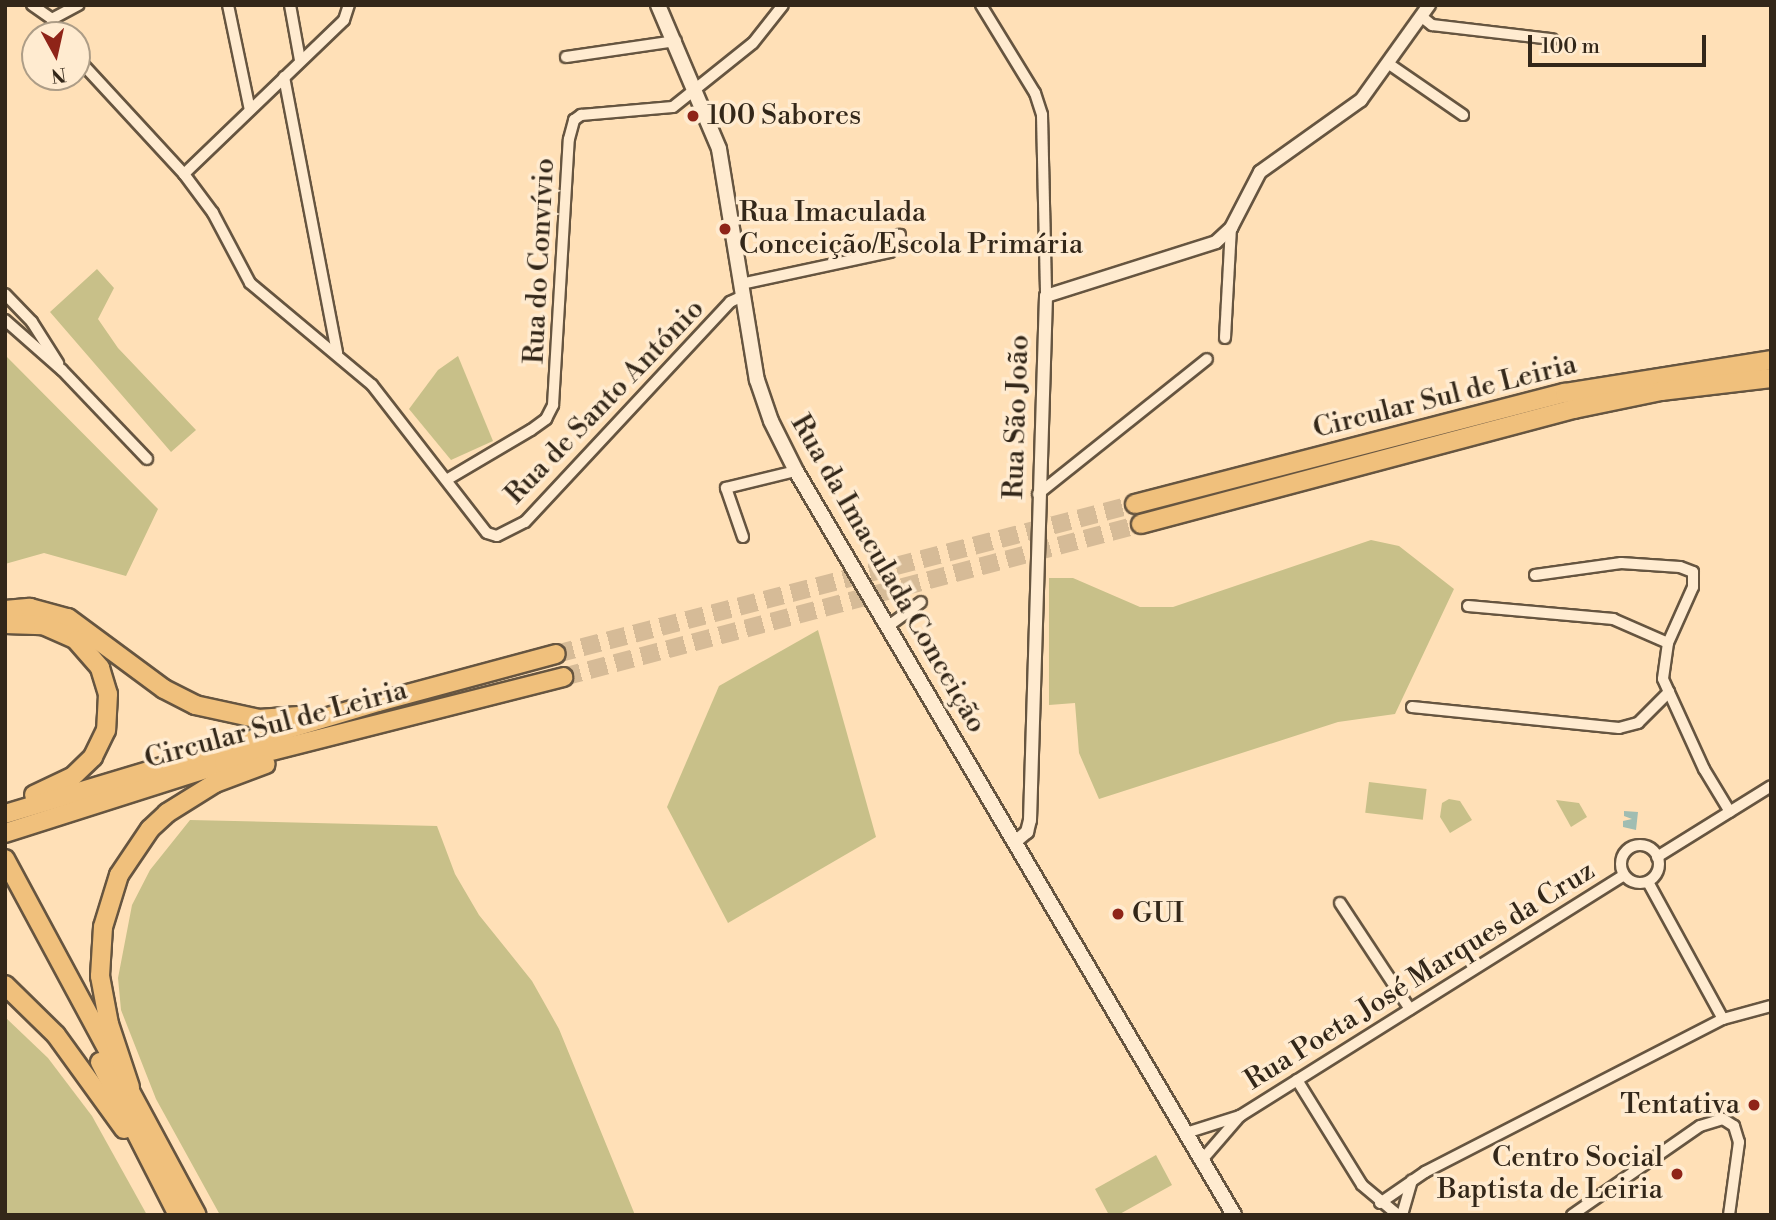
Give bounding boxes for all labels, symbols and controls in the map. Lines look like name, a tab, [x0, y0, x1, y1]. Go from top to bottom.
north arrow	[21, 21, 91, 91]
scale bar	[1531, 21, 1710, 65]
text: 100 m	[1541, 34, 1600, 60]
text: N	[50, 62, 68, 88]
place label: 100 Sabores	[707, 99, 861, 133]
marker: 100 Sabores	[685, 108, 701, 124]
street label: Rua do Convívio	[518, 157, 562, 365]
place label: Rua Imaculada Conceição/Escola Primária	[739, 196, 1083, 262]
marker: Rua Imaculada Conceição/Escola Primária	[717, 221, 733, 237]
street label: Rua de Santo António	[498, 293, 712, 511]
street label: Rua São João	[997, 334, 1037, 500]
street label: Circular Sul de Leiria	[1310, 348, 1580, 446]
street label: Rua da Imaculada Conceição	[783, 409, 993, 739]
street label: Circular Sul de Leiria	[141, 674, 411, 776]
street label: Rua Poeta José Marques da Cruz	[1239, 854, 1601, 1098]
place label: GUI	[1132, 897, 1184, 931]
marker: GUI	[1110, 906, 1126, 922]
place label: Tentativa	[1620, 1088, 1740, 1122]
marker: Tentativa	[1746, 1097, 1762, 1113]
place label: Centro Social Baptista de Leiria	[1437, 1141, 1663, 1207]
marker: Centro Social Baptista de Leiria	[1669, 1166, 1685, 1182]

